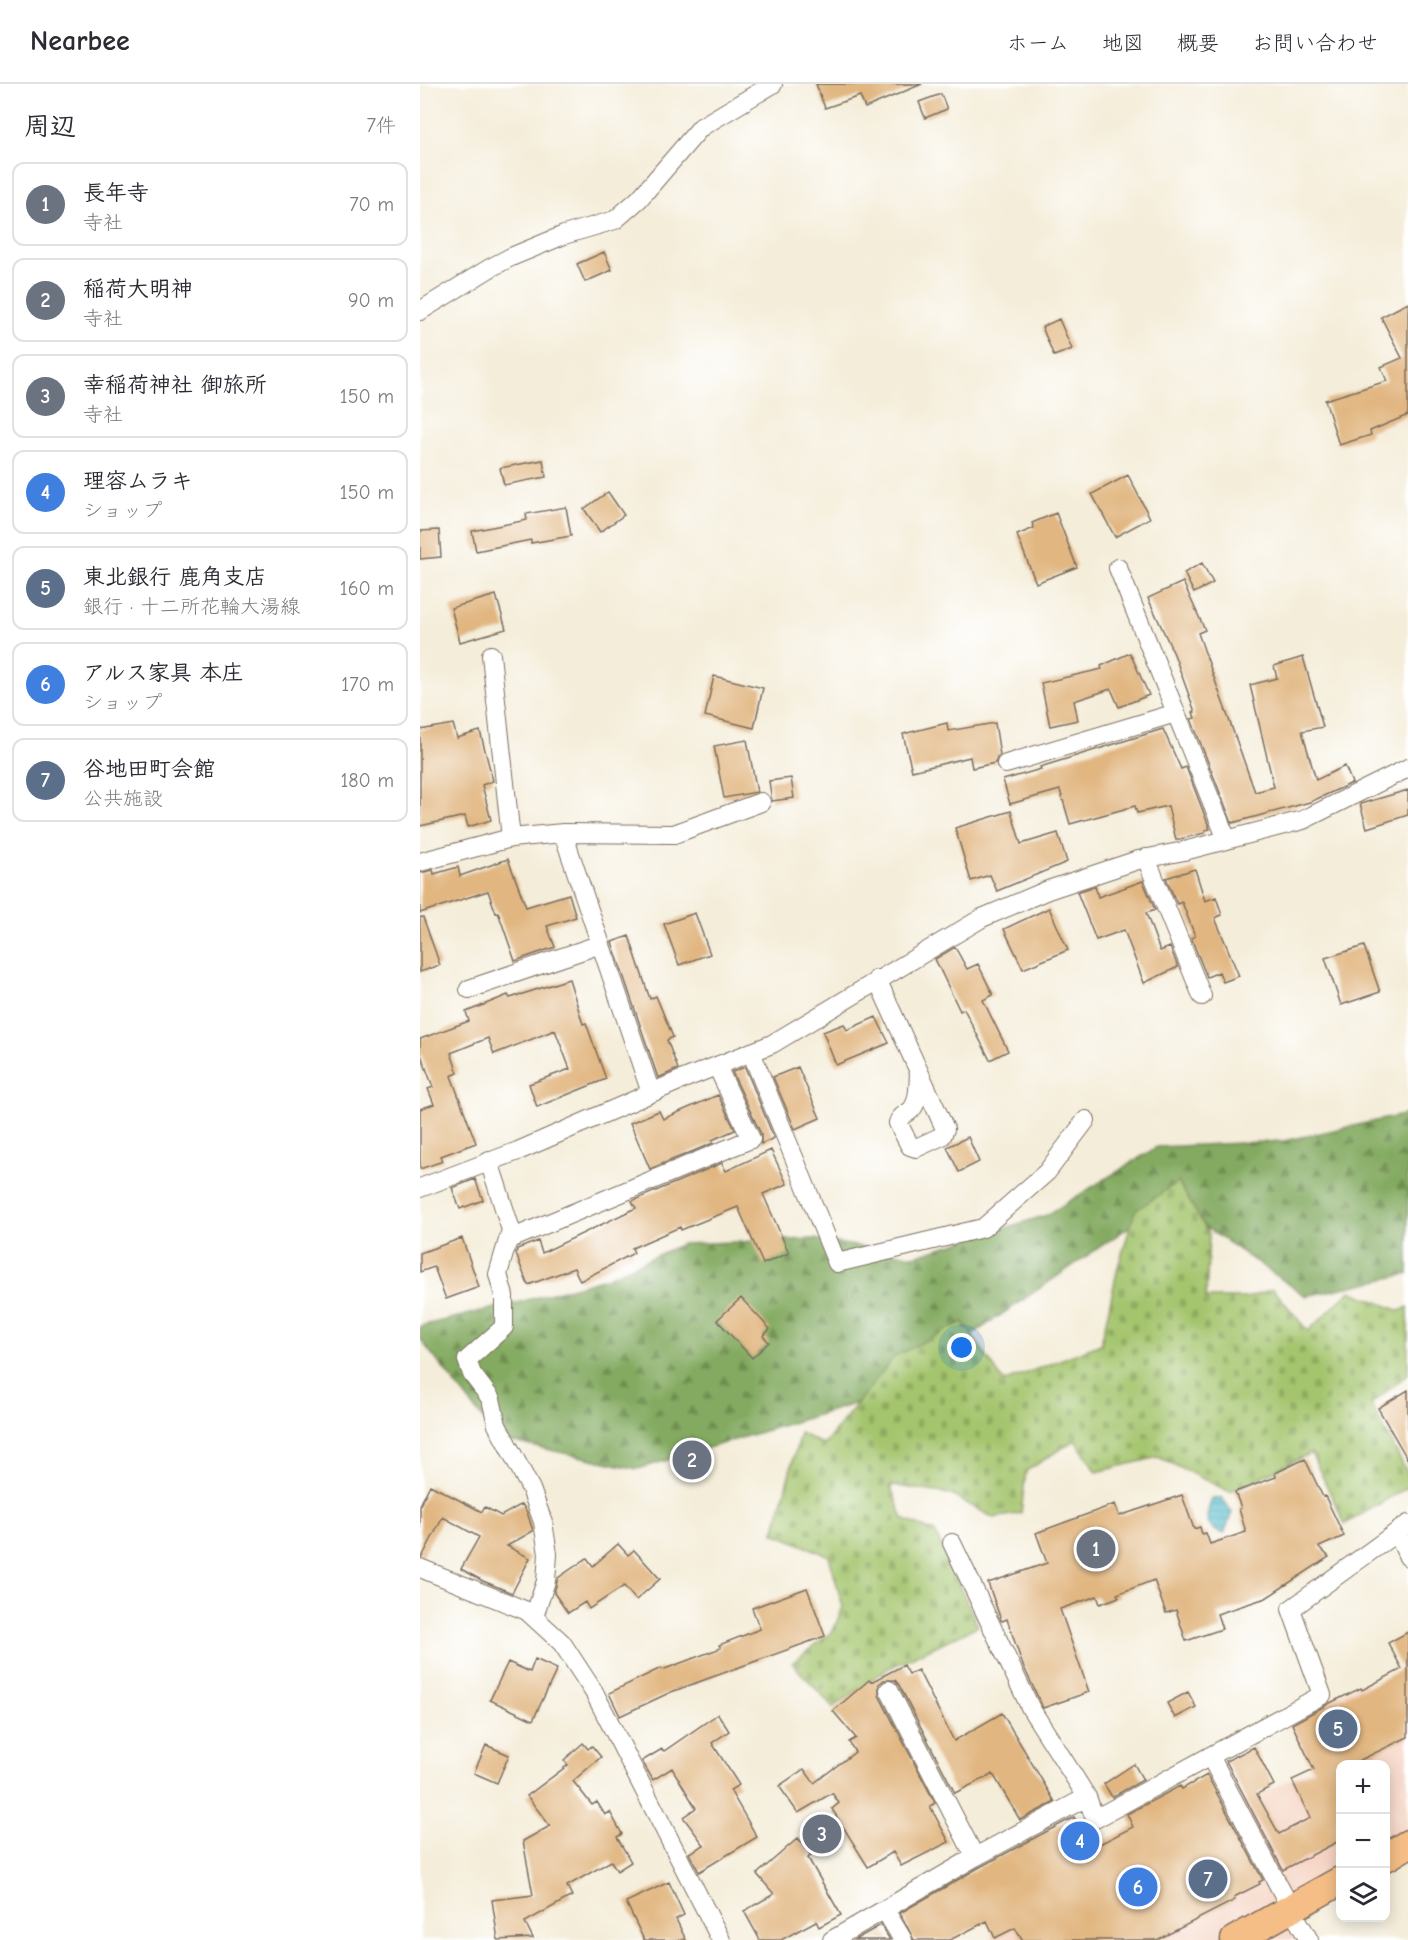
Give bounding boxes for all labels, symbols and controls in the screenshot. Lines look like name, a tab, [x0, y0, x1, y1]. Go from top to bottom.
text: Nearbee	[30, 25, 130, 57]
text: ホーム	[1007, 31, 1069, 55]
text: 地図	[1102, 31, 1144, 55]
text: 概要	[1177, 31, 1219, 55]
text: お問い合わせ	[1252, 31, 1378, 55]
text: 周辺	[24, 112, 76, 142]
text: 7件	[367, 114, 396, 137]
text: 長年寺	[83, 180, 149, 206]
text: 1	[42, 193, 49, 216]
text: 70 m	[349, 193, 394, 216]
text: 寺社	[83, 211, 123, 234]
text: 稲荷大明神	[83, 276, 193, 302]
text: 2	[41, 289, 50, 312]
text: 90 m	[348, 289, 394, 312]
text: 寺社	[83, 307, 123, 330]
text: 幸稲荷神社 御旅所	[83, 372, 267, 398]
text: 3	[41, 385, 50, 408]
text: 150 m	[340, 385, 394, 408]
text: 寺社	[83, 403, 123, 426]
text: 理容ムラキ	[83, 468, 193, 494]
text: 4	[41, 481, 50, 504]
text: 150 m	[340, 481, 394, 504]
text: ショップ	[83, 499, 162, 522]
text: 東北銀行 鹿角支店	[83, 564, 267, 590]
text: 5	[40, 577, 51, 600]
text: 160 m	[340, 577, 394, 600]
text: 銀行 · 十二所花輪大湯線	[83, 595, 300, 618]
text: アルス家具 本庄	[83, 660, 244, 686]
text: 6	[40, 673, 51, 696]
text: 170 m	[341, 673, 394, 696]
text: ショップ	[83, 691, 162, 714]
text: 谷地田町会館	[83, 756, 215, 782]
text: 7	[41, 769, 50, 792]
text: 180 m	[340, 769, 394, 792]
text: 公共施設	[83, 787, 163, 810]
your location	[947, 1333, 976, 1362]
pin: 2	[672, 1438, 712, 1482]
pin: 1	[1076, 1526, 1116, 1572]
pin: 5	[1318, 1706, 1358, 1752]
map controls	[1336, 1760, 1390, 1922]
button: +	[1336, 1760, 1390, 1814]
pin: 3	[802, 1812, 842, 1856]
button: −	[1336, 1814, 1390, 1868]
pin: 4	[1060, 1818, 1100, 1864]
pin: 7	[1188, 1856, 1228, 1902]
pin: 6	[1118, 1864, 1158, 1910]
button: layers	[1336, 1868, 1390, 1922]

